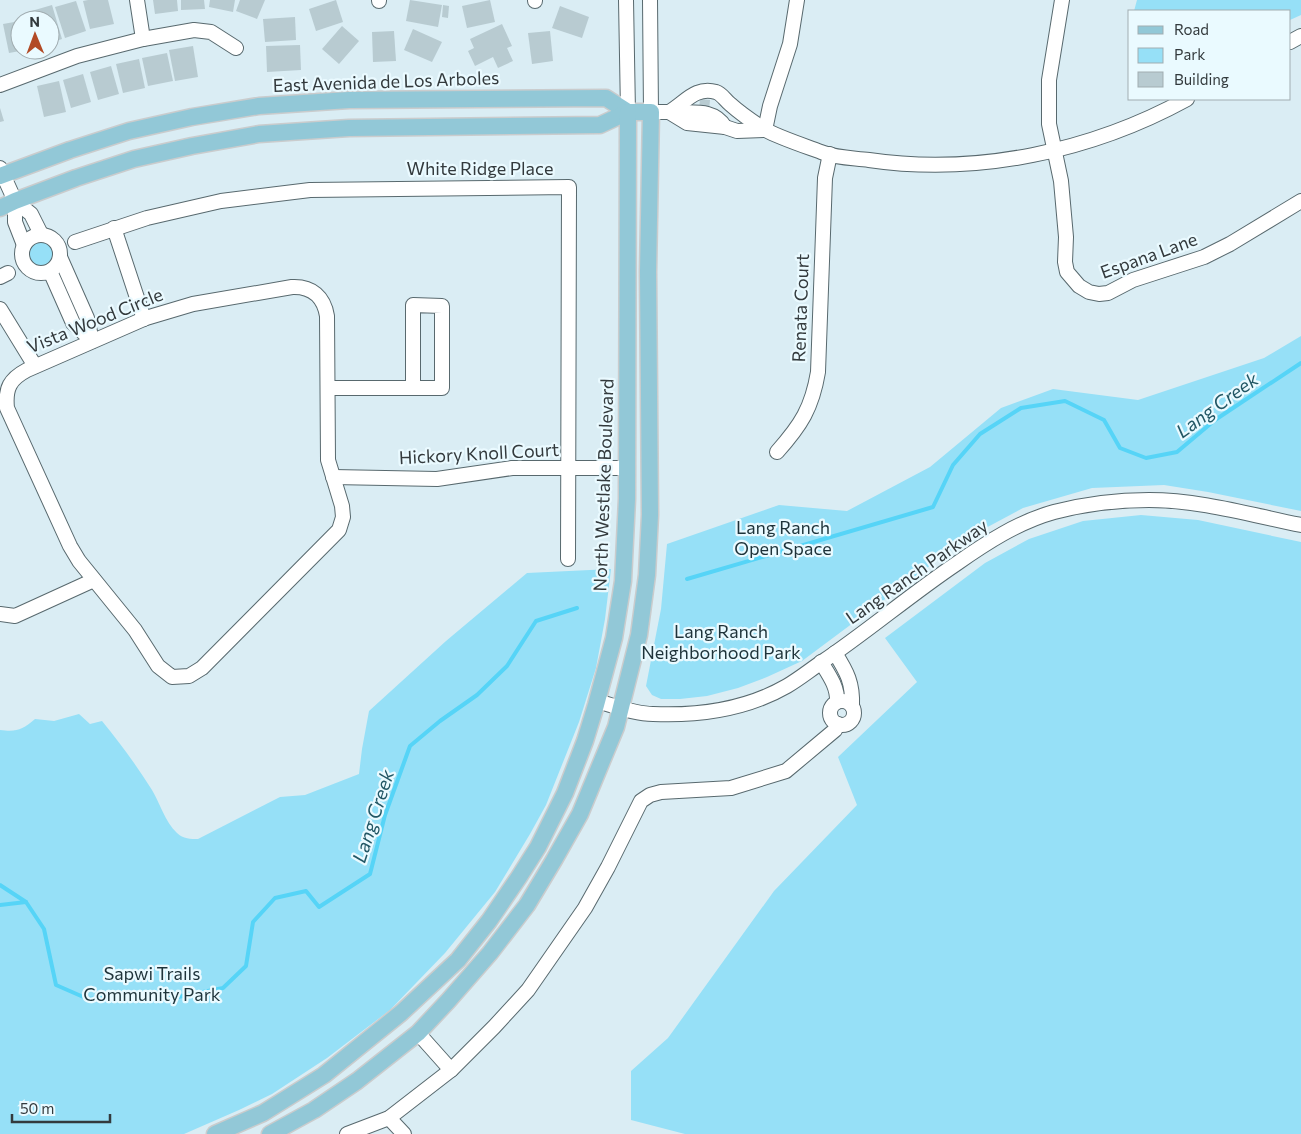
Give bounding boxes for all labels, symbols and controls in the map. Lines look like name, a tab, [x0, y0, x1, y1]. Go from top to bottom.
north arrow	[10, 10, 60, 60]
legend	[1128, 10, 1291, 100]
text: N	[29, 13, 40, 30]
text: Road	[1174, 20, 1209, 38]
text: Park	[1174, 45, 1205, 63]
street label: East Avenida de Los Arboles	[272, 66, 500, 96]
text: Building	[1174, 70, 1229, 88]
street label: White Ridge Place	[407, 157, 553, 179]
street label: Espana Lane	[1097, 227, 1200, 283]
street label: Renata Court	[787, 253, 813, 363]
street label: Vista Wood Circle	[23, 283, 166, 357]
water label: Lang Creek	[1171, 367, 1263, 442]
street label: North Westlake Boulevard	[588, 378, 618, 592]
street label: Hickory Knoll Court	[398, 438, 560, 468]
street label: Lang Ranch Parkway	[841, 514, 992, 628]
park label: Lang Ranch Open Space	[734, 516, 832, 559]
park label: Lang Ranch Neighborhood Park	[641, 620, 801, 663]
water label: Lang Creek	[347, 766, 399, 865]
park label: Sapwi Trails Community Park	[83, 962, 221, 1005]
scale bar	[12, 1092, 110, 1124]
text: 50 m	[20, 1099, 54, 1117]

